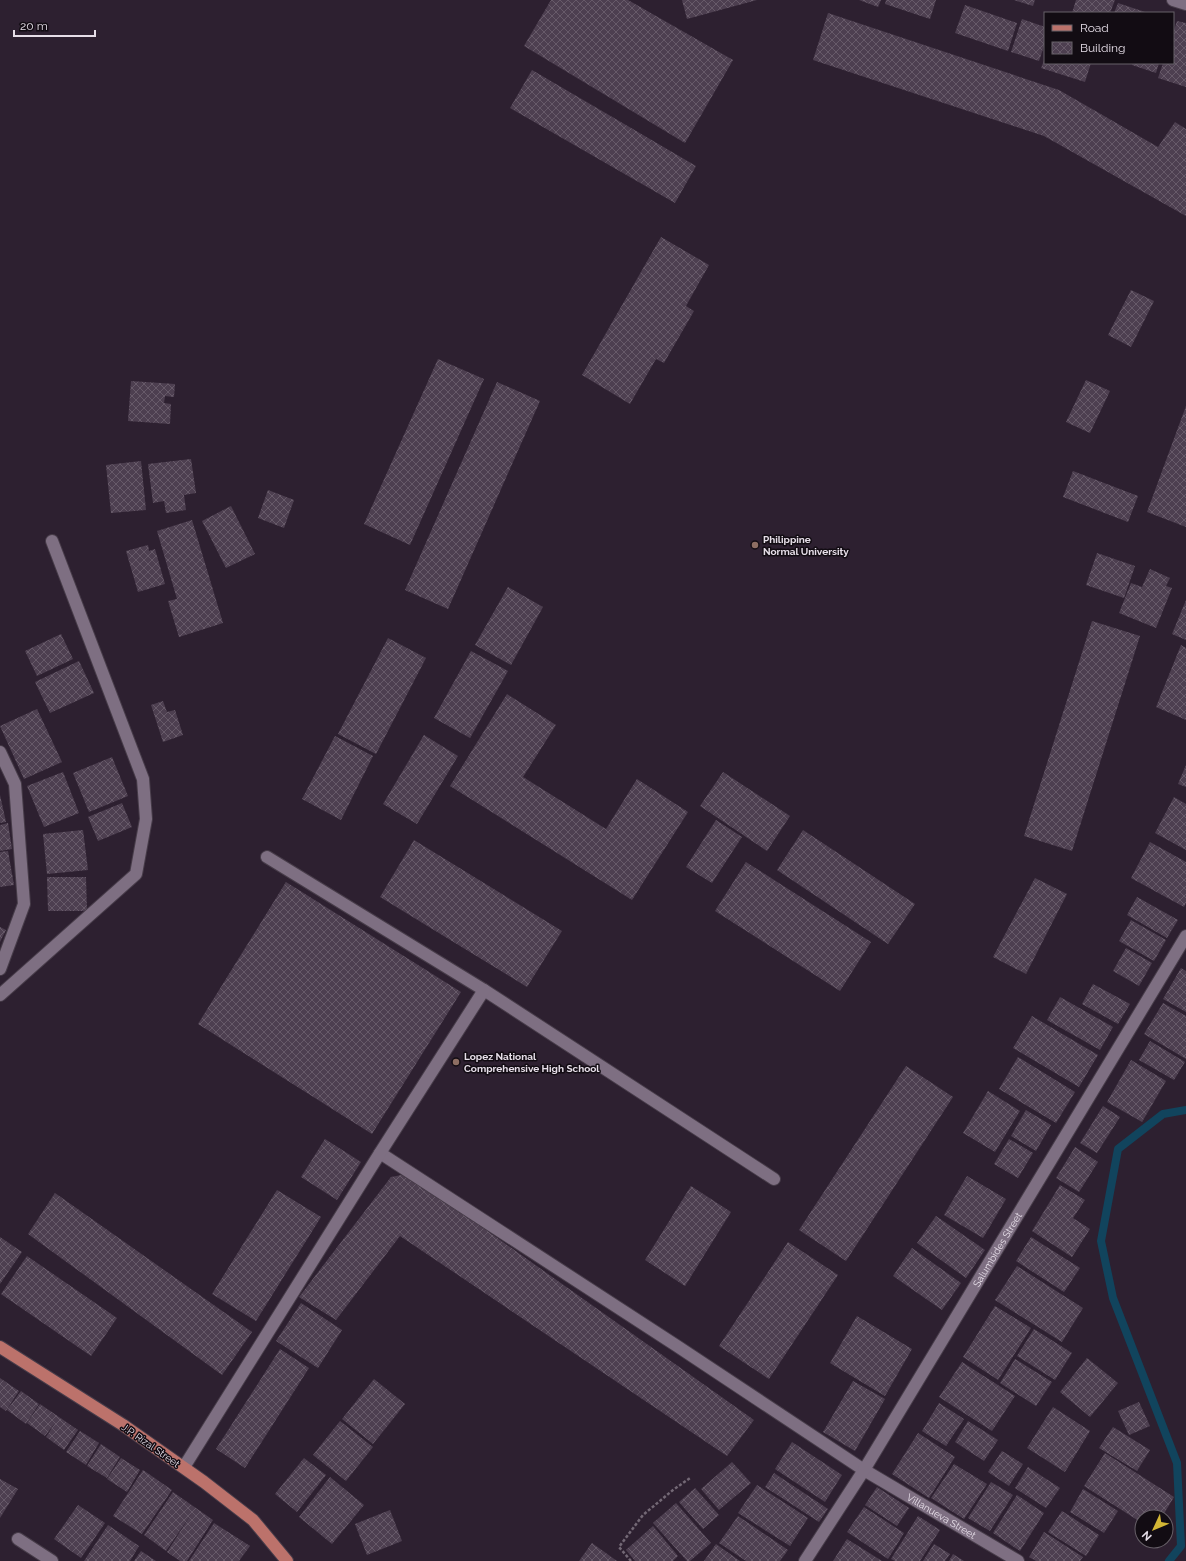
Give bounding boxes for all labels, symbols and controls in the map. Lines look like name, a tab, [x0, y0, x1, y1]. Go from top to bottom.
scale bar	[14, 12, 95, 38]
legend	[1044, 12, 1174, 64]
text: 20 m	[20, 19, 48, 33]
text: Road	[1080, 21, 1109, 35]
text: Building	[1080, 41, 1126, 55]
place label: Philippine Normal University	[763, 534, 849, 557]
marker: Philippine Normal University	[750, 540, 760, 550]
place label: Lopez National Comprehensive High School	[464, 1051, 600, 1074]
marker: Lopez National Comprehensive High School	[451, 1057, 461, 1067]
street label: Salumbides Street	[971, 1210, 1024, 1289]
street label: J.P. Rizal Street	[120, 1421, 182, 1470]
street label: Villanueva Street	[905, 1492, 978, 1541]
north arrow	[1134, 1509, 1174, 1549]
text: N	[1140, 1528, 1155, 1543]

